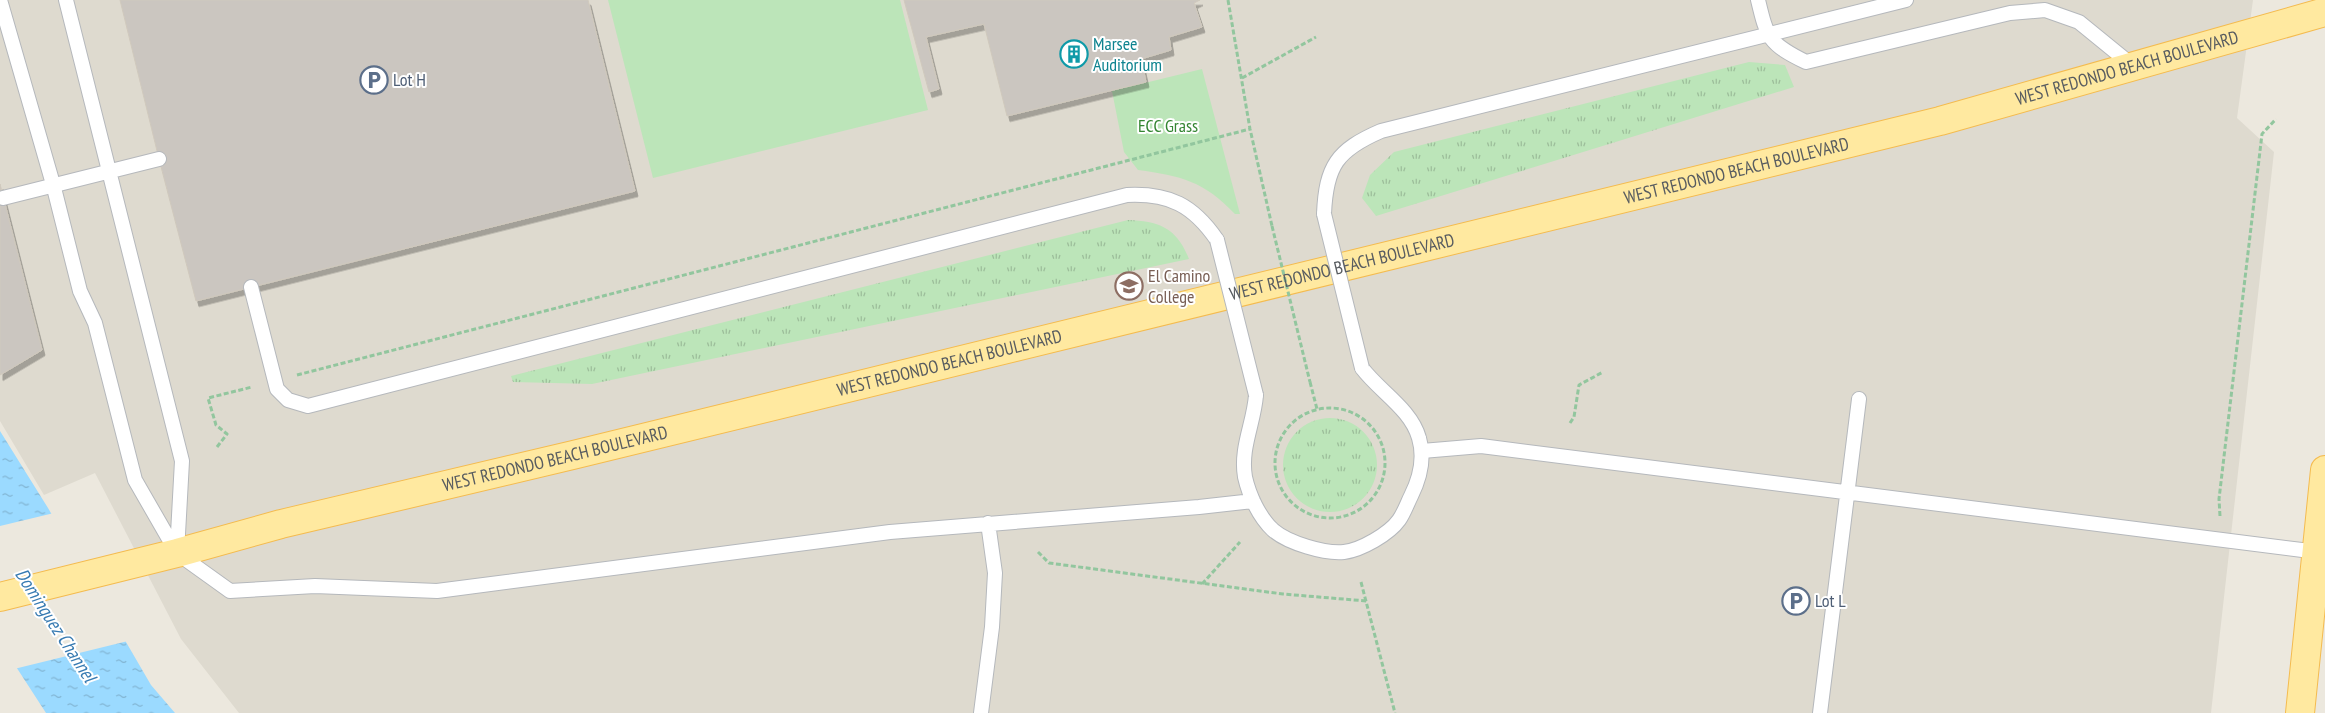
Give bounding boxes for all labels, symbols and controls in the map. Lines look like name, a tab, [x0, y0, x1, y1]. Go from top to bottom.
street label: WEST REDONDO BEACH BOULEVARD	[2013, 25, 2241, 110]
place label: Marsee Auditorium	[1093, 32, 1162, 76]
building icon: Marsee Auditorium	[1059, 39, 1089, 69]
parking icon: Lot H	[359, 65, 389, 95]
place label: Lot H	[393, 68, 426, 91]
park label: ECC Grass	[1138, 114, 1198, 137]
street label: WEST REDONDO BEACH BOULEVARD	[1621, 132, 1851, 209]
street label: WEST REDONDO BEACH BOULEVARD	[1227, 228, 1457, 305]
place label: El Camino College	[1148, 264, 1210, 308]
school or university icon: El Camino College	[1114, 271, 1144, 301]
street label: WEST REDONDO BEACH BOULEVARD	[835, 324, 1064, 401]
street label: WEST REDONDO BEACH BOULEVARD	[440, 420, 670, 496]
water label: Dominguez Channel	[10, 563, 103, 688]
parking icon: Lot L	[1781, 586, 1811, 616]
place label: Lot L	[1815, 589, 1846, 612]

